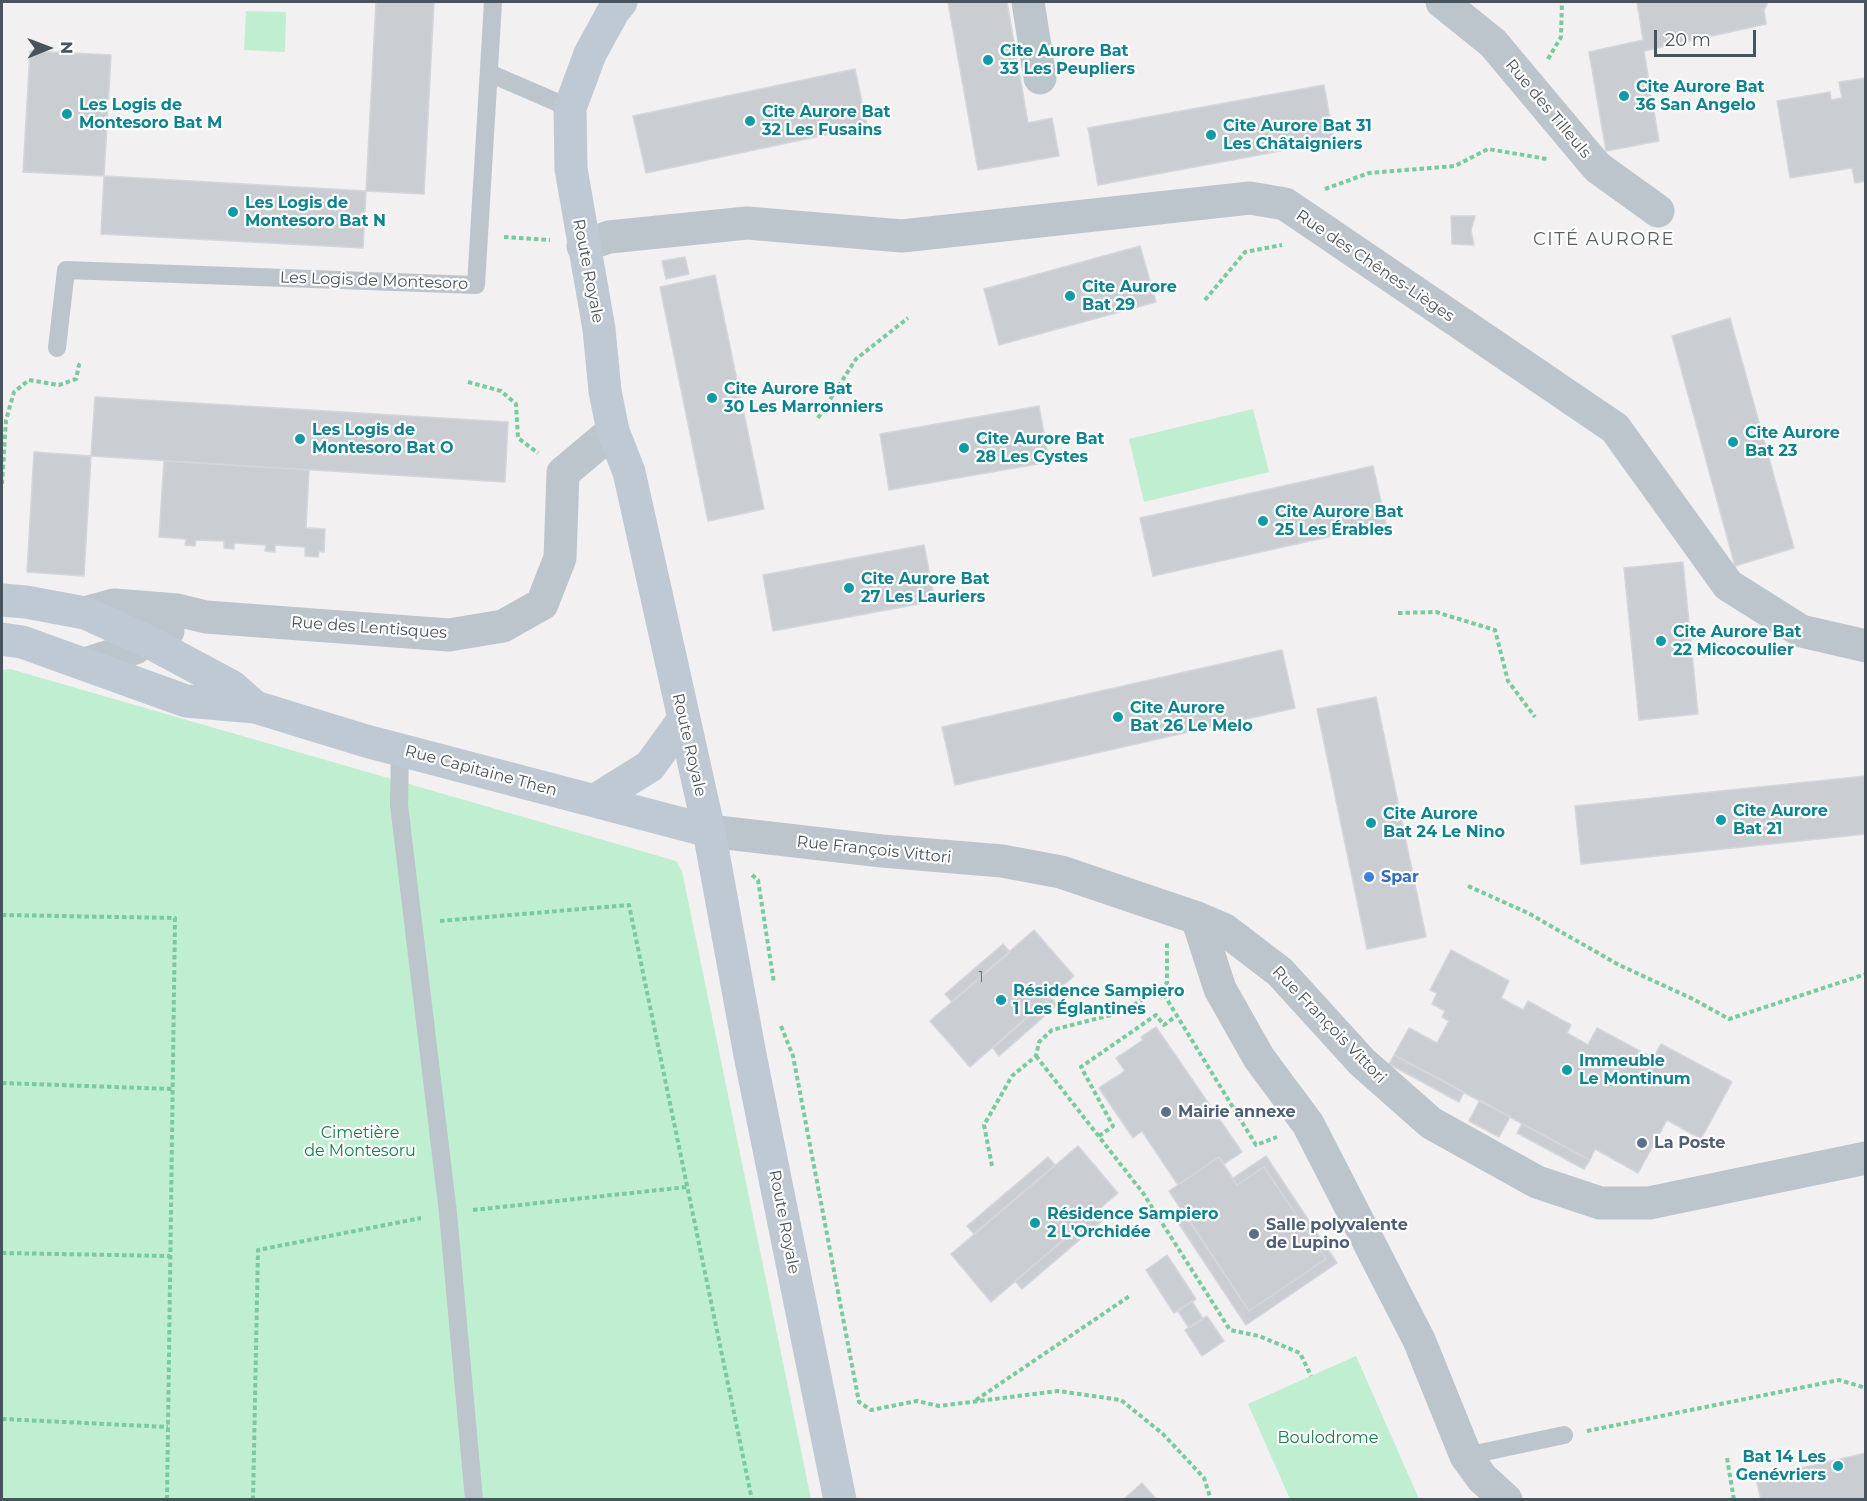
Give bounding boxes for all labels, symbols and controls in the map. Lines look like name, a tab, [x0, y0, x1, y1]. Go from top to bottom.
north arrow	[18, 18, 78, 78]
scale bar	[1657, 18, 1759, 56]
text: 20 m	[1665, 29, 1711, 51]
text: N	[57, 41, 76, 54]
place label: Cite Aurore Bat 33 Les Peupliers	[1000, 41, 1135, 79]
marker: Cite Aurore Bat 33 Les Peupliers	[981, 53, 995, 67]
street label: Rue des Tilleuls	[1501, 56, 1595, 162]
place label: Cite Aurore Bat 36 San Angelo	[1636, 77, 1764, 115]
marker: Cite Aurore Bat 36 San Angelo	[1617, 89, 1631, 103]
place label: Les Logis de Montesoro Bat M	[79, 95, 222, 133]
place label: Cite Aurore Bat 32 Les Fusains	[762, 102, 890, 140]
marker: Les Logis de Montesoro Bat M	[60, 107, 74, 121]
marker: Cite Aurore Bat 32 Les Fusains	[743, 114, 757, 128]
place label: Cite Aurore Bat 31 Les Châtaigniers	[1223, 116, 1372, 154]
marker: Cite Aurore Bat 31 Les Châtaigniers	[1204, 128, 1218, 142]
place label: Les Logis de Montesoro Bat N	[245, 193, 386, 231]
marker: Les Logis de Montesoro Bat N	[226, 205, 240, 219]
street label: Rue des Chênes-Lièges	[1292, 206, 1458, 326]
street label: Route Royale	[569, 217, 607, 325]
district label: CITÉ AURORE	[1533, 229, 1675, 251]
street label: Les Logis de Montesoro	[280, 268, 468, 294]
place label: Cite Aurore Bat 29	[1082, 277, 1177, 315]
marker: Cite Aurore Bat 29	[1063, 289, 1077, 303]
place label: Cite Aurore Bat 30 Les Marronniers	[724, 379, 883, 417]
marker: Cite Aurore Bat 30 Les Marronniers	[705, 391, 719, 405]
place label: Les Logis de Montesoro Bat O	[312, 420, 453, 458]
place label: Cite Aurore Bat 23	[1745, 423, 1840, 461]
place label: Cite Aurore Bat 28 Les Cystes	[976, 429, 1104, 467]
marker: Les Logis de Montesoro Bat O	[293, 432, 307, 446]
marker: Cite Aurore Bat 23	[1726, 435, 1740, 449]
marker: Cite Aurore Bat 28 Les Cystes	[957, 441, 971, 455]
place label: Cite Aurore Bat 25 Les Érables	[1275, 502, 1403, 540]
marker: Cite Aurore Bat 25 Les Érables	[1256, 514, 1270, 528]
place label: Cite Aurore Bat 27 Les Lauriers	[861, 569, 989, 607]
marker: Cite Aurore Bat 27 Les Lauriers	[842, 581, 856, 595]
street label: Rue des Lentisques	[290, 613, 448, 643]
place label: Cite Aurore Bat 22 Micocoulier	[1673, 622, 1801, 660]
marker: Cite Aurore Bat 22 Micocoulier	[1654, 634, 1668, 648]
street label: Route Royale	[668, 691, 710, 799]
place label: Cite Aurore Bat 26 Le Melo	[1130, 698, 1253, 736]
marker: Cite Aurore Bat 26 Le Melo	[1111, 710, 1125, 724]
street label: Rue Capitaine Then	[403, 741, 559, 801]
place label: Cite Aurore Bat 21	[1733, 801, 1828, 839]
place label: Cite Aurore Bat 24 Le Nino	[1383, 804, 1505, 842]
marker: Cite Aurore Bat 21	[1714, 813, 1728, 827]
marker: Cite Aurore Bat 24 Le Nino	[1364, 816, 1378, 830]
street label: Rue François Vittori	[796, 832, 952, 868]
place label: Spar	[1381, 867, 1419, 887]
marker: Spar	[1362, 870, 1376, 884]
street label: Rue François Vittori	[1268, 962, 1390, 1088]
house number: 1	[978, 970, 984, 986]
place label: Résidence Sampiero 1 Les Églantines	[1013, 981, 1184, 1019]
marker: Résidence Sampiero 1 Les Églantines	[994, 993, 1008, 1007]
place label: Immeuble Le Montinum	[1579, 1051, 1691, 1089]
marker: Immeuble Le Montinum	[1560, 1063, 1574, 1077]
place label: Mairie annexe	[1178, 1102, 1296, 1122]
marker: Mairie annexe	[1159, 1105, 1173, 1119]
park label: Cimetière de Montesoru	[304, 1123, 416, 1161]
place label: La Poste	[1654, 1133, 1725, 1153]
marker: La Poste	[1635, 1136, 1649, 1150]
street label: Route Royale	[765, 1168, 803, 1276]
place label: Résidence Sampiero 2 L'Orchidée	[1047, 1204, 1218, 1242]
place label: Salle polyvalente de Lupino	[1266, 1215, 1408, 1253]
marker: Résidence Sampiero 2 L'Orchidée	[1028, 1216, 1042, 1230]
marker: Salle polyvalente de Lupino	[1247, 1227, 1261, 1241]
park label: Boulodrome	[1278, 1428, 1378, 1448]
place label: Bat 14 Les Genévriers	[1736, 1447, 1826, 1485]
marker: Bat 14 Les Genévriers	[1831, 1459, 1845, 1473]

